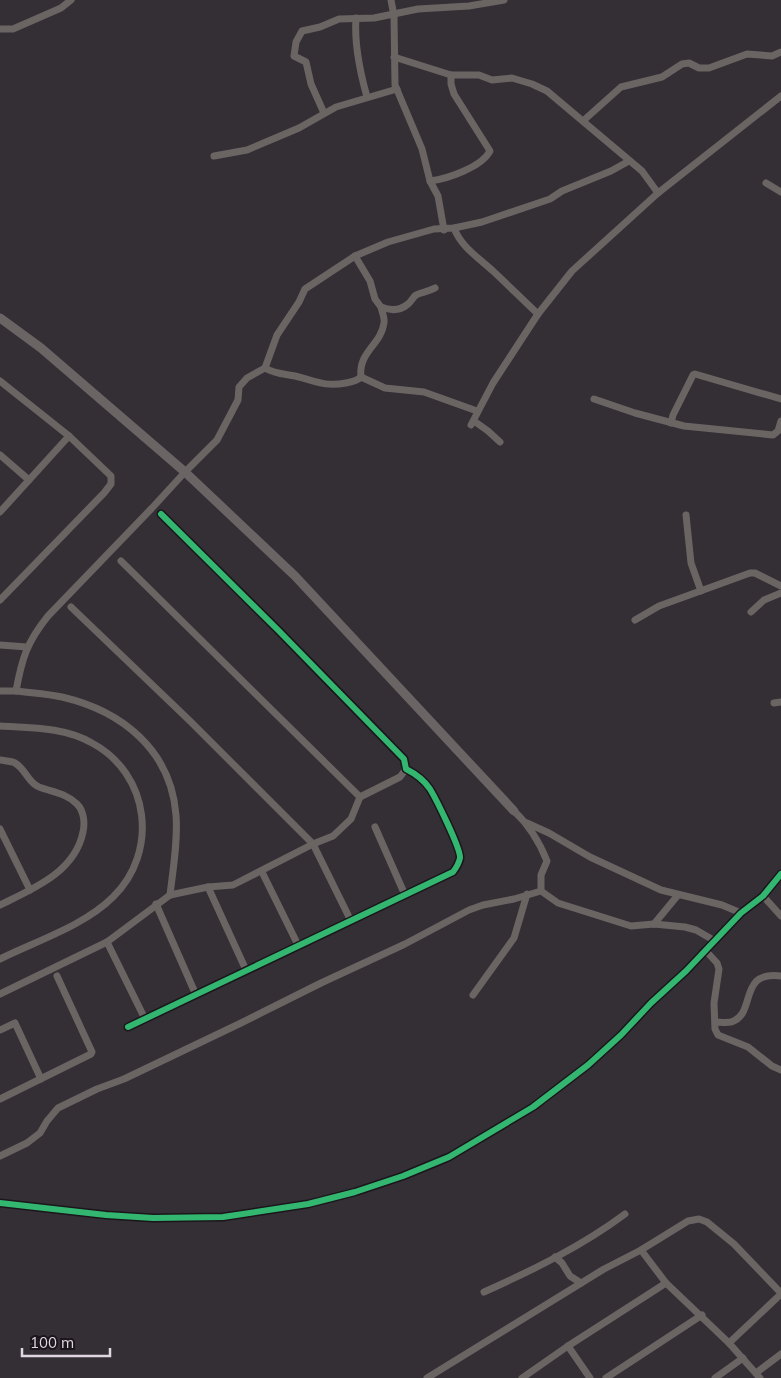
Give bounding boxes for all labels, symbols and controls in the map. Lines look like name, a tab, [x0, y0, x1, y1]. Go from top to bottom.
scale bar	[22, 1326, 110, 1358]
text: 100 m	[30, 1333, 74, 1352]

